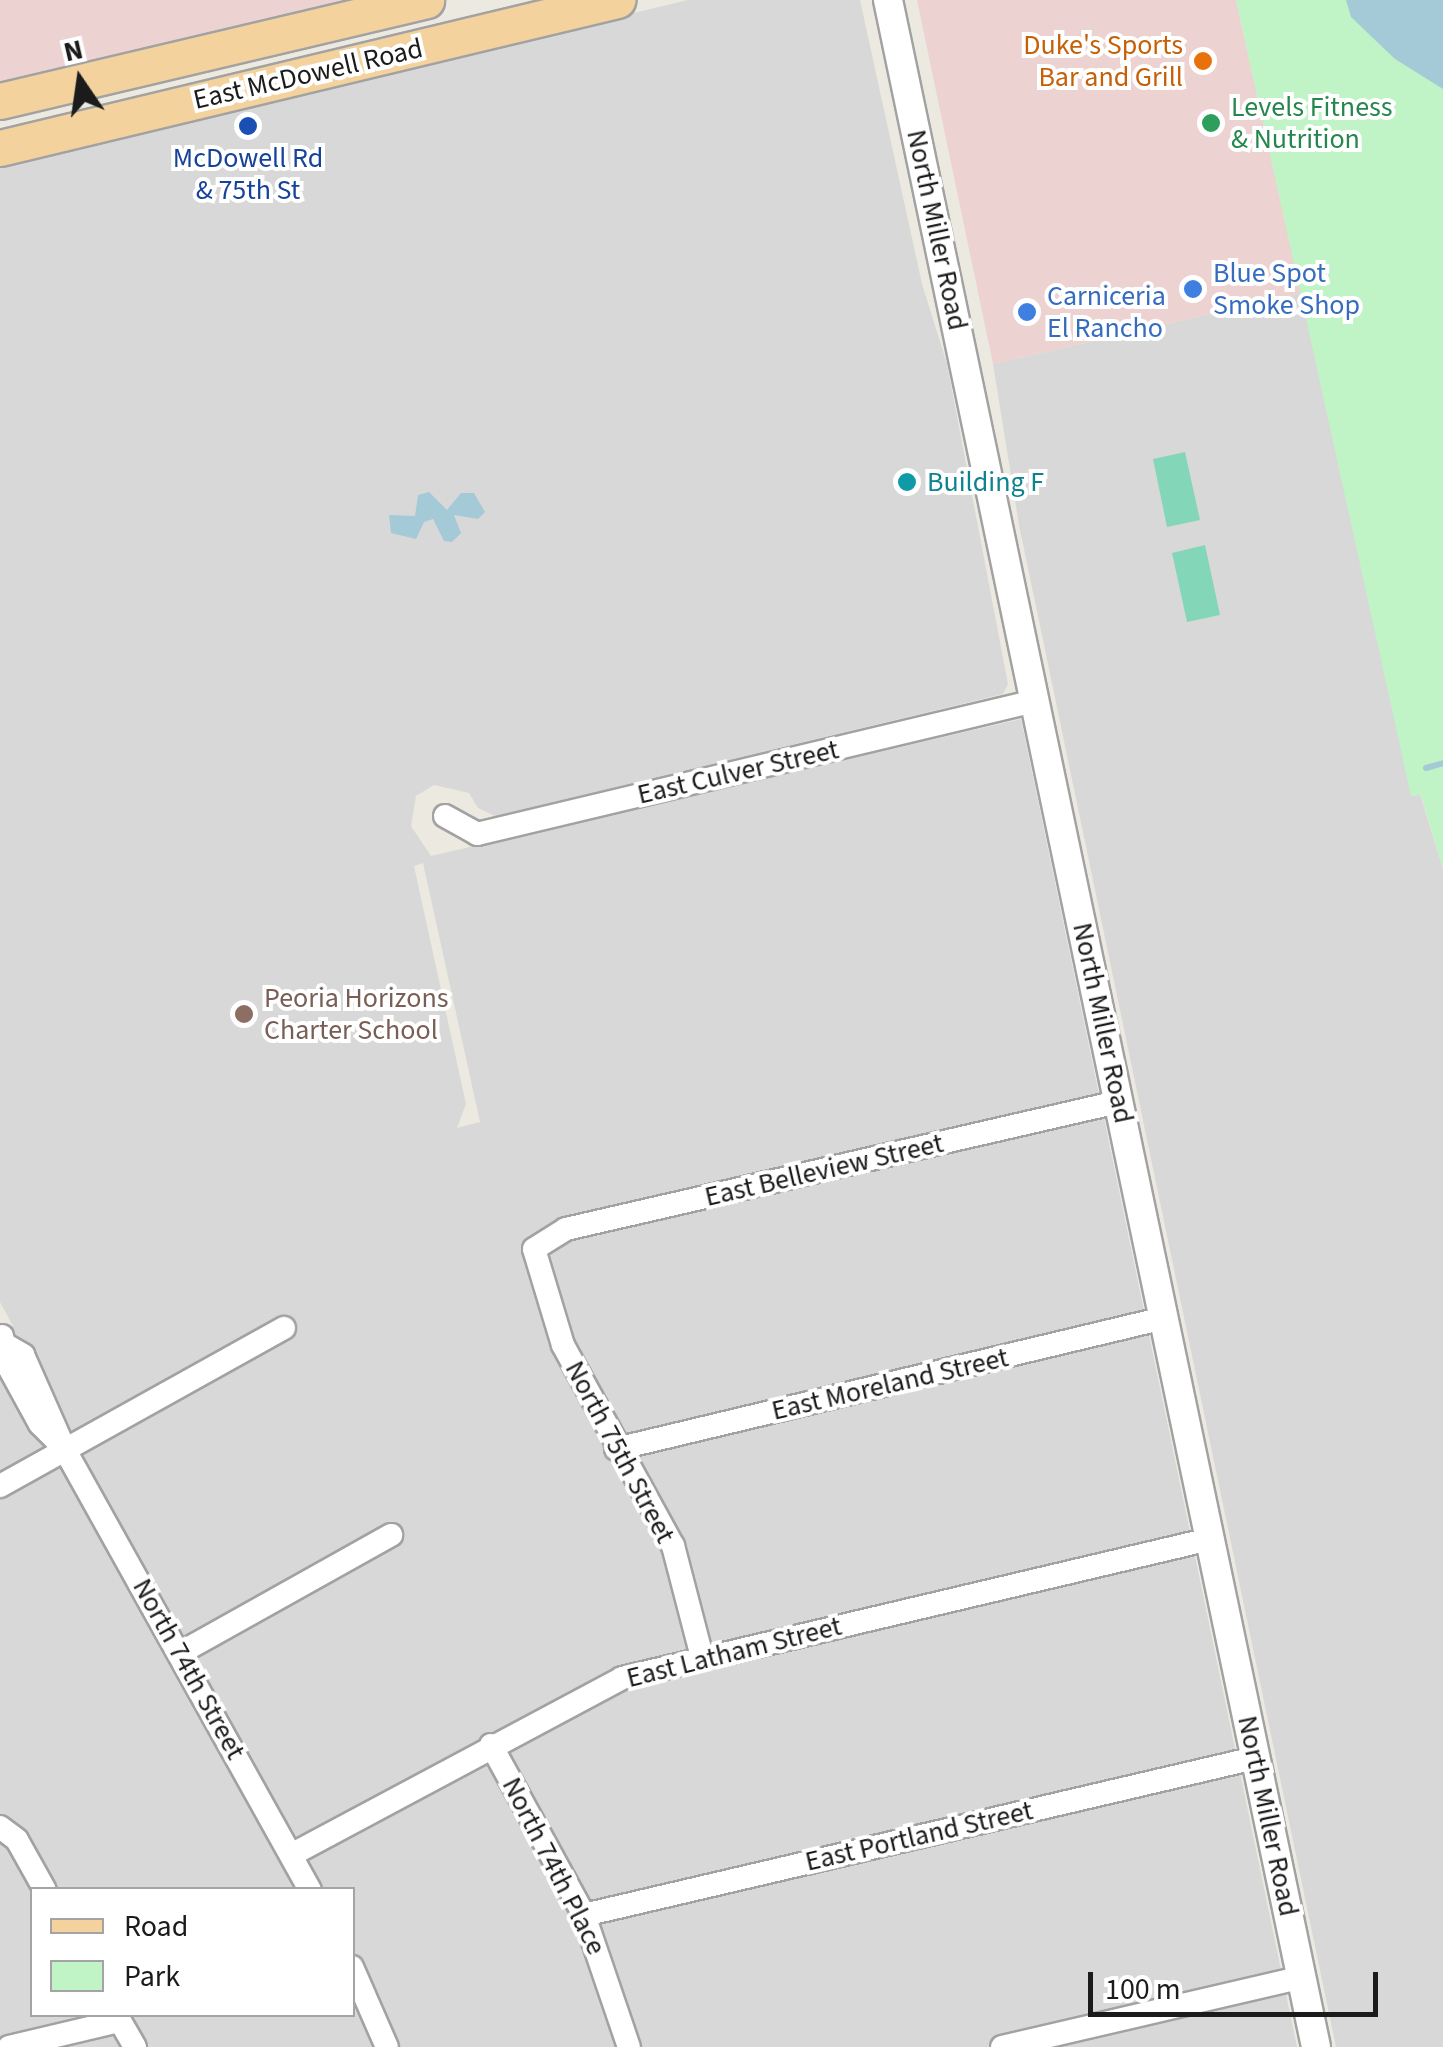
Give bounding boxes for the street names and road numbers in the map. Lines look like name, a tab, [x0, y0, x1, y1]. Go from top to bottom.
street label: East McDowell Road	[190, 31, 426, 117]
street label: North Miller Road	[899, 127, 975, 333]
street label: East Culver Street	[634, 733, 842, 811]
street label: North Miller Road	[1065, 920, 1141, 1126]
street label: East Belleview Street	[702, 1126, 946, 1214]
street label: East Moreland Street	[768, 1340, 1012, 1428]
street label: North 75th Street	[558, 1355, 682, 1549]
street label: North 74th Street	[125, 1573, 253, 1765]
street label: East Latham Street	[623, 1609, 845, 1695]
street label: North Miller Road	[1230, 1713, 1306, 1919]
street label: North 74th Place	[495, 1772, 613, 1960]
street label: East Portland Street	[802, 1793, 1036, 1879]

